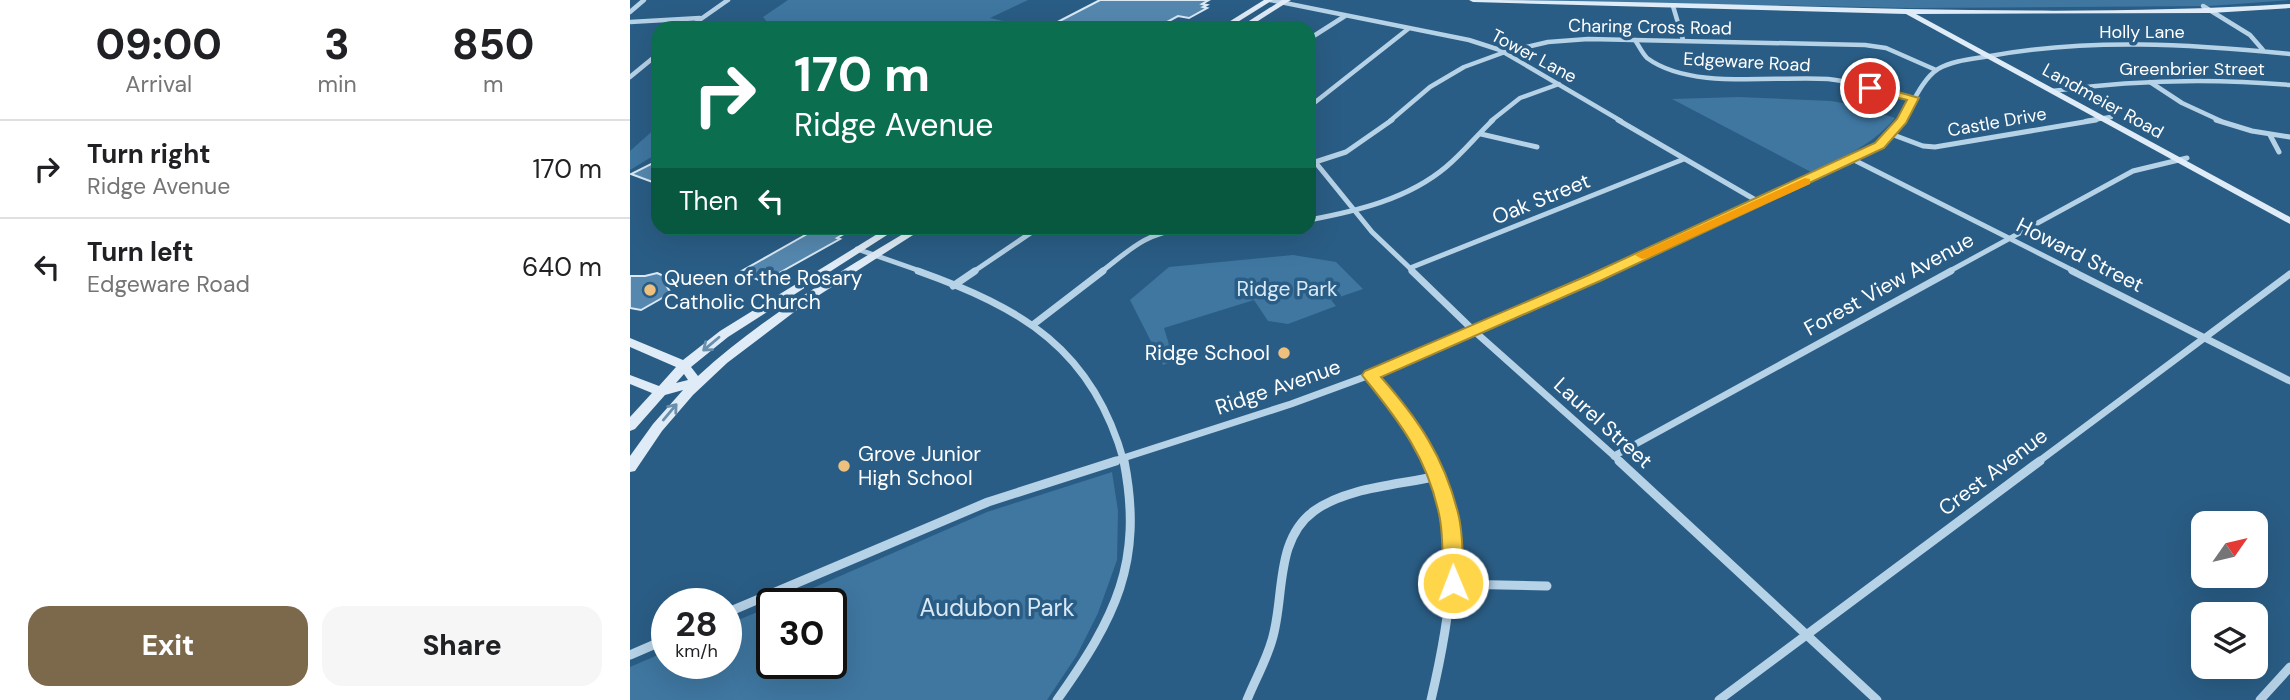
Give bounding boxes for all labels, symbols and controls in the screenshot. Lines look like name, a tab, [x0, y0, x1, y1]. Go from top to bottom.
street label: Charing Cross Road	[1568, 14, 1732, 40]
text: 09:00	[95, 17, 222, 72]
text: 3	[324, 17, 350, 72]
text: 850	[452, 17, 535, 72]
street label: Holly Lane	[2099, 20, 2185, 44]
street label: Tower Lane	[1487, 23, 1581, 89]
text: 170 m	[794, 42, 930, 106]
street label: Edgeware Road	[1683, 47, 1811, 77]
icon: right	[679, 49, 770, 140]
street label: Greenbrier Street	[2119, 57, 2265, 81]
pin	[1840, 58, 1900, 118]
street label: Landmeier Road	[2038, 58, 2168, 144]
text: Arrival	[125, 69, 192, 99]
text: min	[317, 69, 357, 99]
text: m	[483, 69, 504, 99]
icon: arrive	[1851, 69, 1889, 107]
street label: Castle Drive	[1946, 101, 2048, 143]
text: Ridge Avenue	[794, 104, 993, 146]
text: Turn right	[87, 137, 211, 171]
icon: right	[28, 150, 66, 188]
text: 170 m	[533, 152, 602, 186]
street label: Oak Street	[1488, 167, 1594, 231]
text: Ridge Avenue	[87, 171, 230, 201]
icon: left	[752, 182, 790, 220]
text: Then	[679, 184, 738, 218]
street label: Howard Street	[2012, 211, 2148, 299]
street label: Forest View Avenue	[1799, 226, 1979, 342]
text: Turn left	[87, 235, 194, 269]
icon: left	[28, 248, 66, 286]
text: 640 m	[522, 250, 602, 284]
place label: Queen of the Rosary Catholic Church	[664, 264, 863, 316]
text: Edgeware Road	[87, 269, 250, 299]
park label: Ridge Park	[1237, 275, 1338, 303]
marker: Queen of the Rosary Catholic Church	[642, 282, 658, 298]
one-way arrow	[703, 336, 721, 352]
place label: Ridge School	[1145, 339, 1270, 367]
marker: Ridge School	[1276, 345, 1292, 361]
street label: Ridge Avenue	[1212, 352, 1344, 422]
street label: Laurel Street	[1548, 371, 1658, 475]
one-way arrow	[662, 403, 678, 421]
street label: Crest Avenue	[1933, 422, 2053, 522]
place label: Grove Junior High School	[858, 440, 981, 492]
marker: Grove Junior High School	[836, 458, 852, 474]
north arrow	[2191, 511, 2268, 588]
map controls	[2191, 511, 2268, 679]
position arrow	[1416, 546, 1490, 620]
speed limit sign: 30	[756, 588, 847, 679]
park label: Audubon Park	[919, 592, 1075, 623]
text: 28	[675, 601, 718, 647]
button: layers	[2191, 602, 2268, 679]
button: Exit	[28, 606, 308, 686]
button: Share	[322, 606, 602, 686]
text: km/h	[675, 639, 718, 663]

